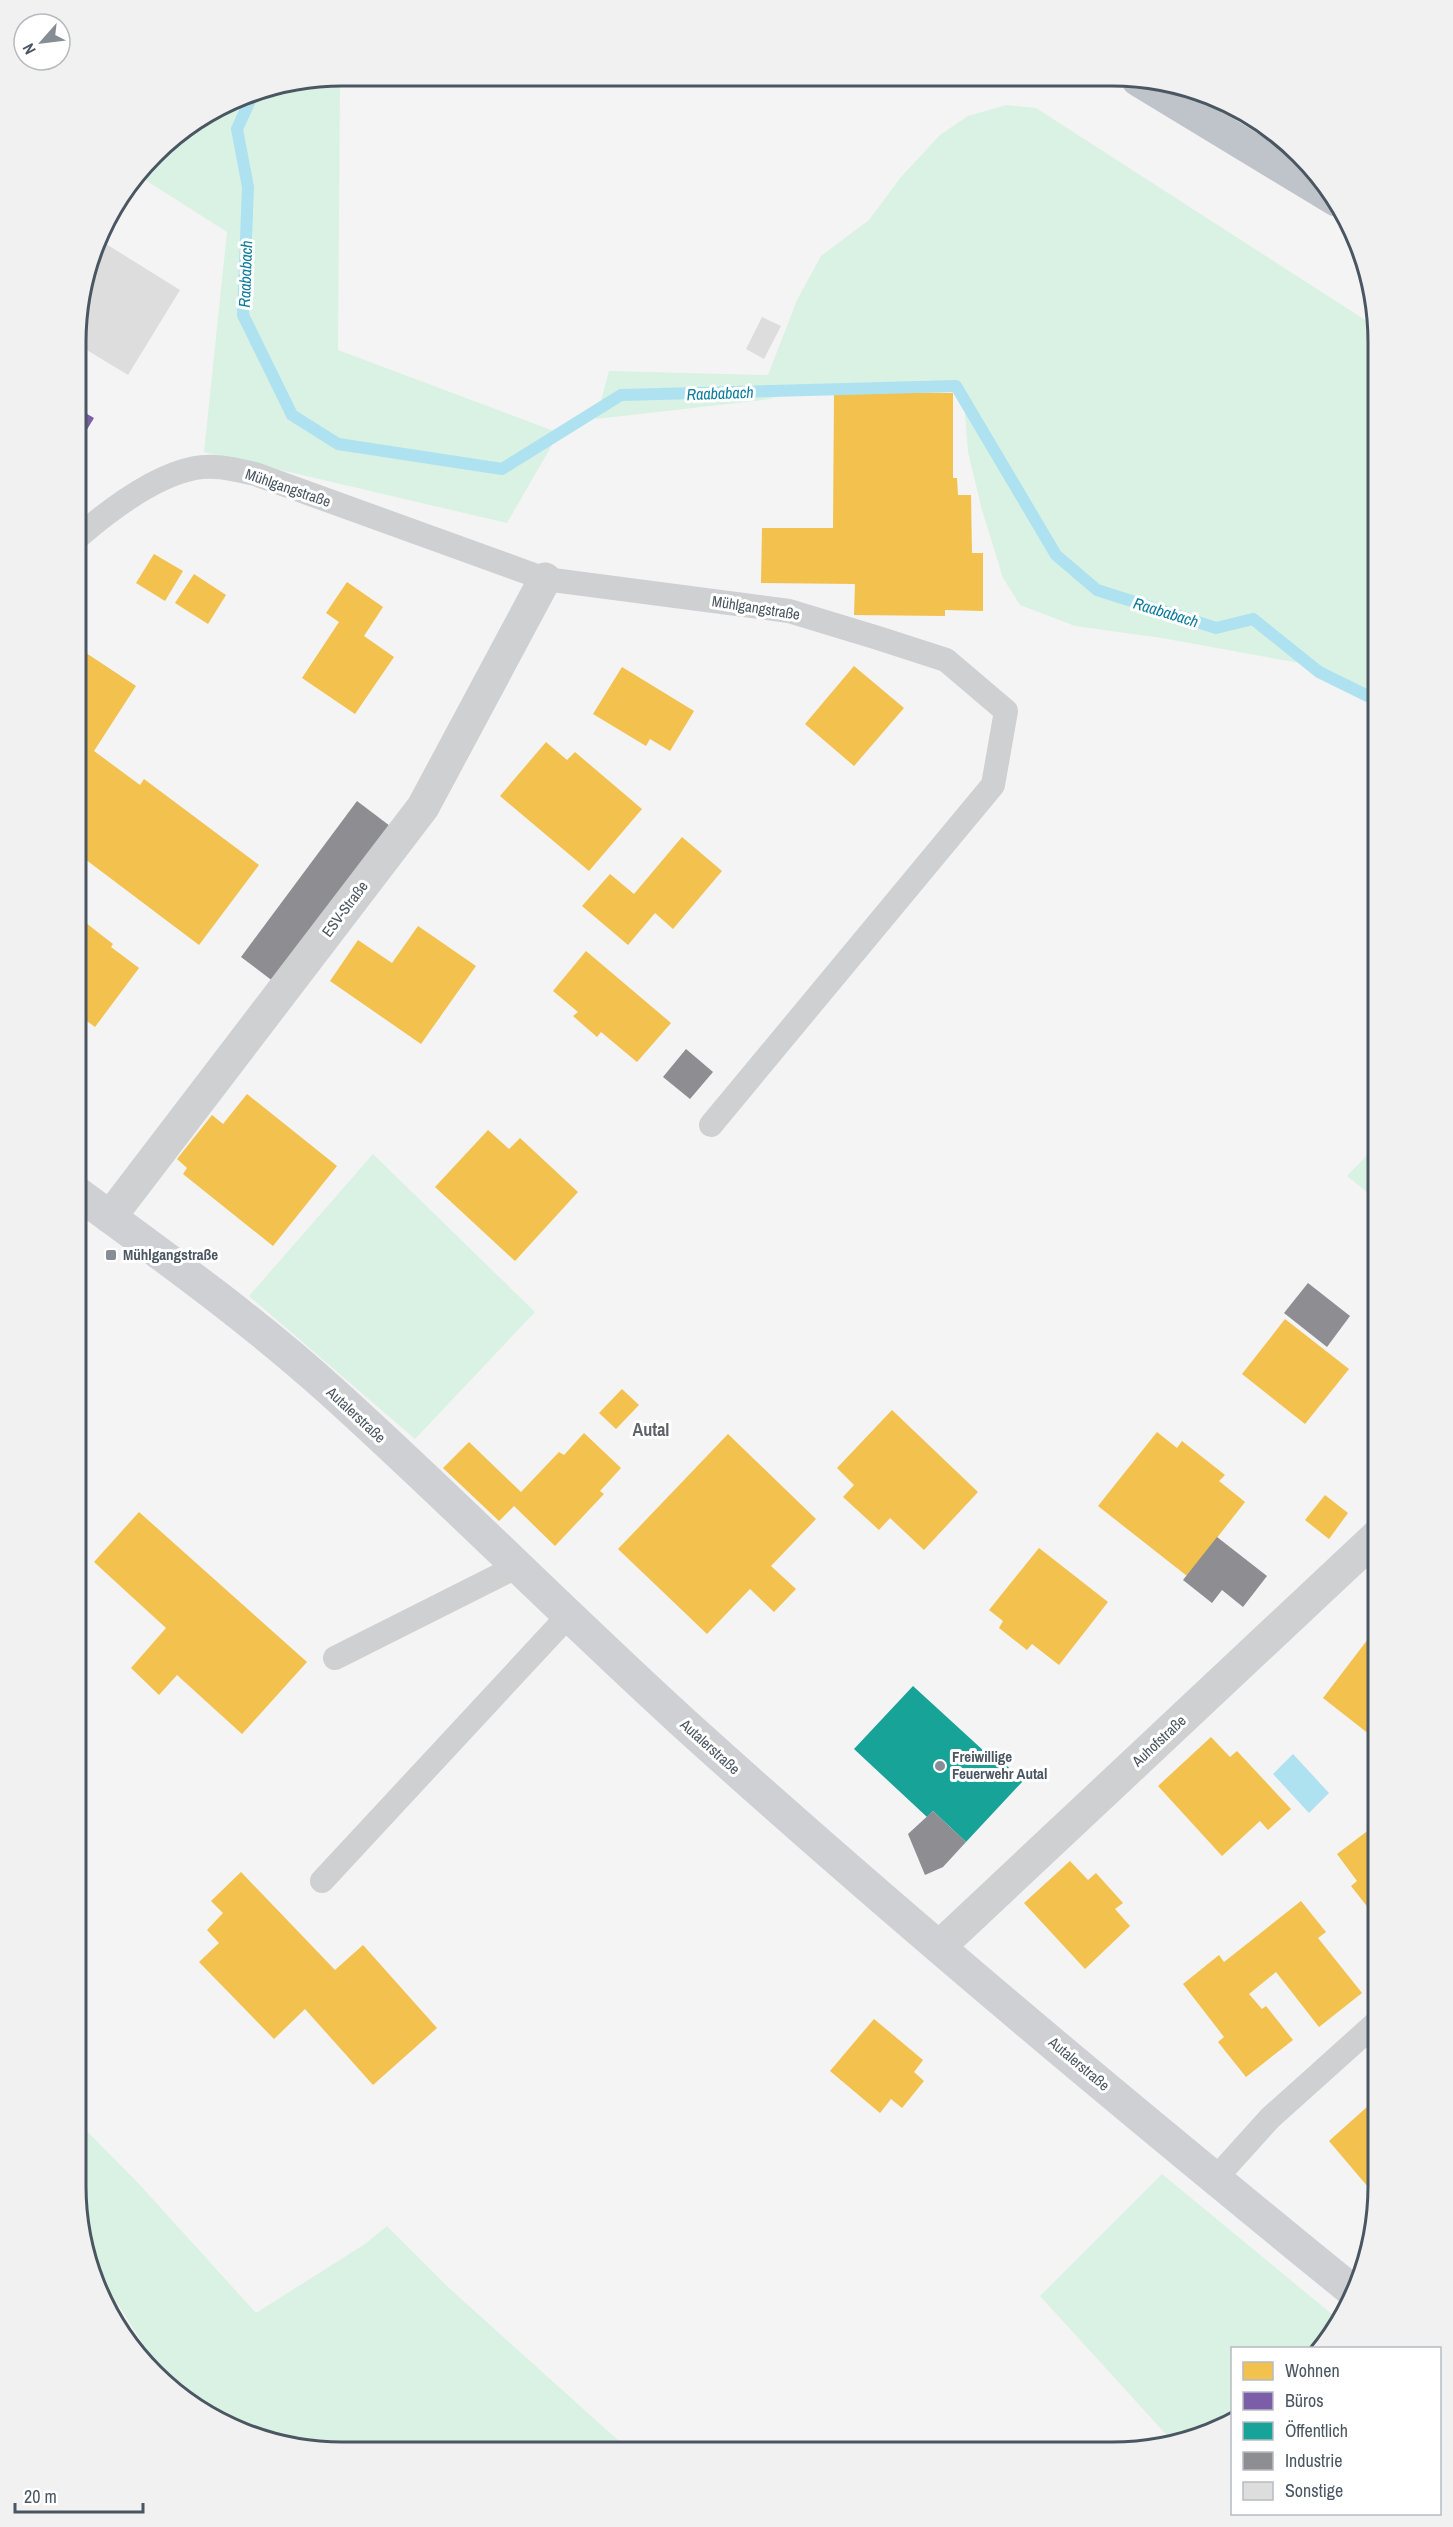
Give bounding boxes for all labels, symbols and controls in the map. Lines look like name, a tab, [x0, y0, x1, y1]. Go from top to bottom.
north arrow	[12, 12, 72, 72]
text: N	[17, 40, 41, 58]
water label: Raababach	[233, 240, 257, 308]
water label: Raababach	[686, 381, 754, 405]
street label: Mühlgangstraße	[243, 463, 334, 512]
street label: Mühlgangstraße	[711, 590, 802, 625]
water label: Raababach	[1131, 592, 1201, 632]
street label: ESV-Straße	[317, 876, 373, 941]
place label: Mühlgangstraße	[123, 1244, 218, 1265]
marker: Mühlgangstraße	[104, 1248, 118, 1262]
street label: Autalerstraße	[321, 1381, 391, 1448]
district label: Autal	[633, 1417, 669, 1442]
street label: Auhofstraße	[1126, 1710, 1190, 1772]
street label: Autalerstraße	[675, 1713, 745, 1779]
place label: Freiwillige Feuerwehr Autal	[952, 1746, 1047, 1784]
marker: Freiwillige Feuerwehr Autal	[933, 1759, 947, 1773]
street label: Autalerstraße	[1044, 2031, 1114, 2095]
legend	[1231, 2347, 1441, 2515]
text: Wohnen	[1285, 2358, 1340, 2383]
text: Büros	[1285, 2388, 1324, 2413]
text: Öffentlich	[1285, 2418, 1348, 2443]
text: Industrie	[1285, 2448, 1342, 2473]
scale bar	[15, 2476, 142, 2514]
text: Sonstige	[1285, 2478, 1343, 2503]
text: 20 m	[24, 2484, 57, 2509]

